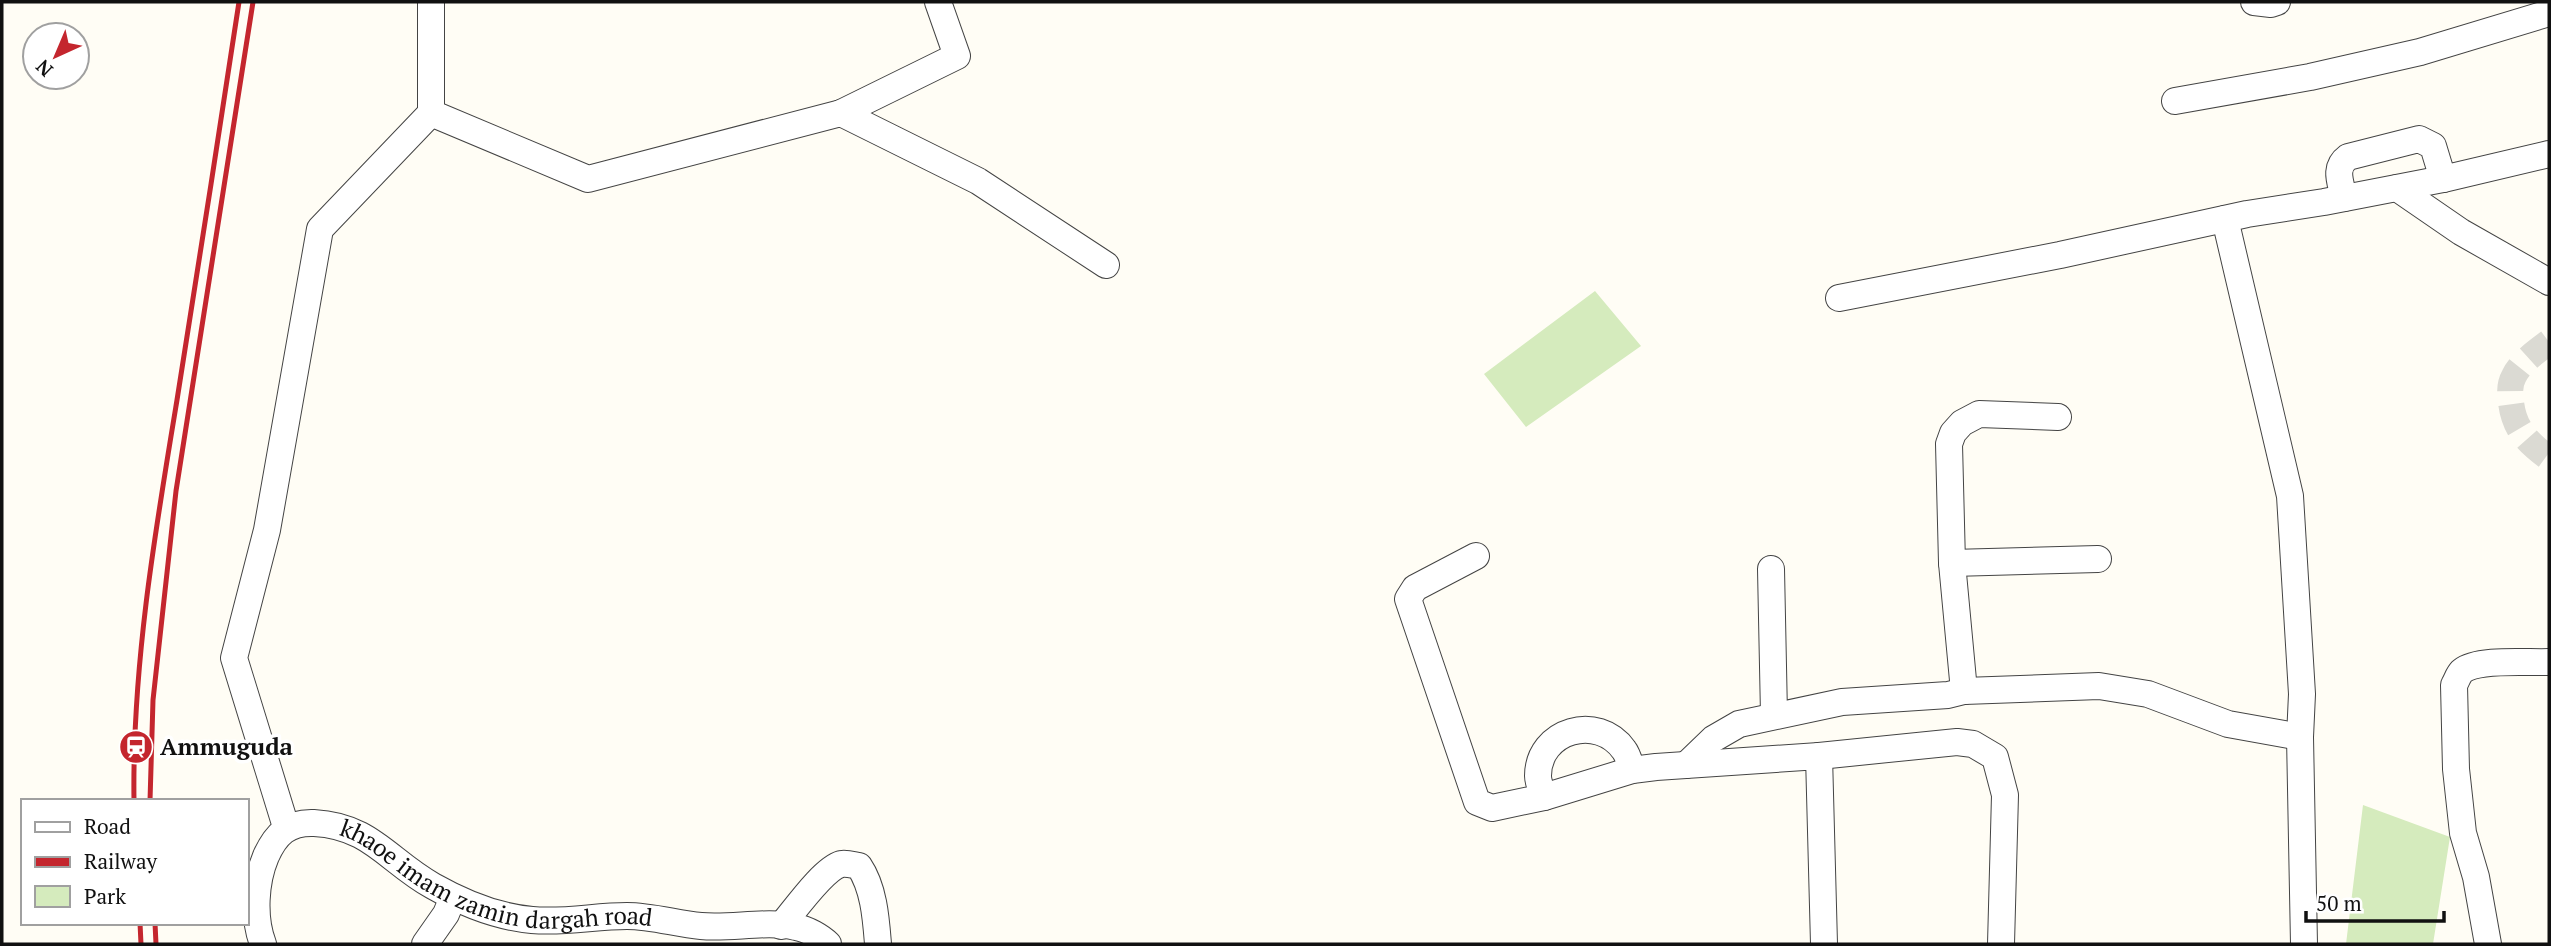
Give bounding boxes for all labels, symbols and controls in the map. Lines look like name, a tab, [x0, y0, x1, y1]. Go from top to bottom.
north arrow	[21, 21, 91, 91]
text: N	[30, 54, 58, 83]
station icon: Ammuguda	[117, 728, 155, 766]
place label: Ammuguda	[160, 730, 294, 762]
legend	[21, 799, 248, 925]
street label: khaoe imam zamin dargah road	[336, 811, 654, 936]
text: Road	[84, 812, 131, 840]
text: Railway	[84, 847, 158, 875]
scale bar	[2306, 880, 2444, 924]
text: Park	[84, 882, 126, 910]
text: 50 m	[2316, 889, 2362, 917]

